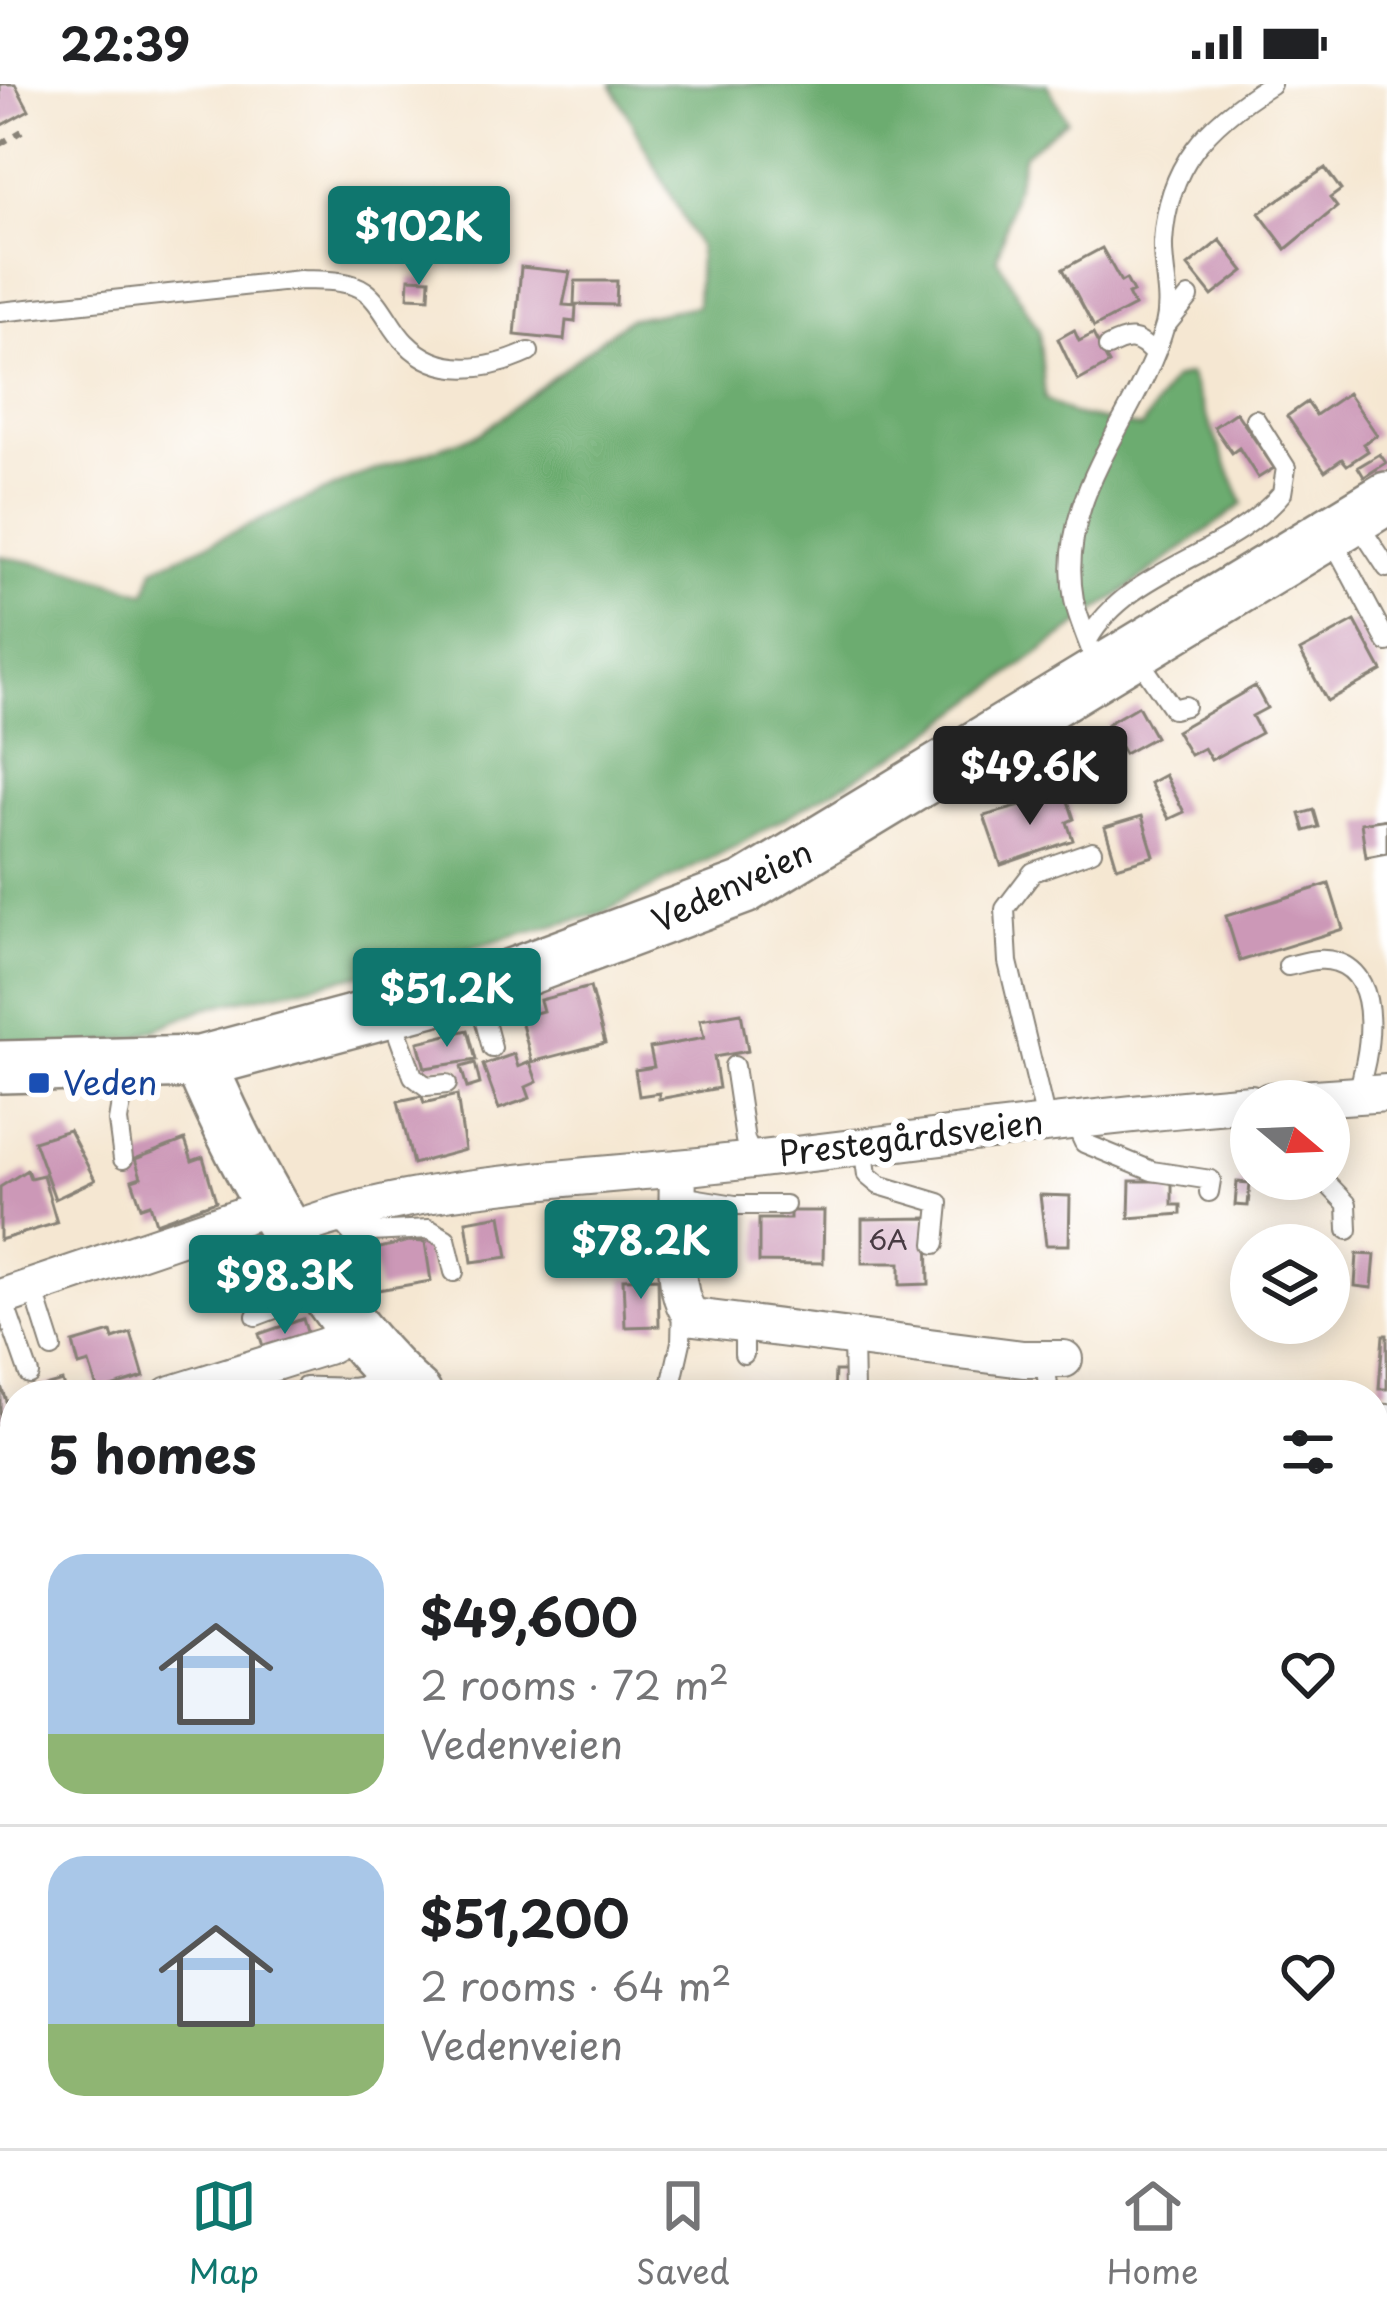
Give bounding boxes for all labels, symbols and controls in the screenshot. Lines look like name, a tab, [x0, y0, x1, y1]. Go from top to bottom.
text: 22:39	[60, 8, 190, 76]
pin: $102K	[335, 186, 503, 288]
text: $102K	[355, 195, 483, 254]
pin: $49.6K	[932, 726, 1128, 828]
text: $49.6K	[960, 735, 1100, 794]
street label: Vedenveien	[643, 825, 820, 943]
pin: $51.2K	[349, 948, 545, 1050]
text: $51.2K	[380, 957, 514, 1016]
place label: Veden	[63, 1056, 157, 1106]
marker: Veden	[26, 1070, 52, 1096]
north arrow	[1230, 1080, 1350, 1200]
map controls	[1230, 1080, 1350, 1344]
street label: Prestegårdsveien	[776, 1095, 1046, 1177]
pin: $78.2K	[543, 1200, 739, 1302]
text: $78.2K	[572, 1209, 710, 1268]
house number: 6A	[868, 1218, 908, 1259]
button: layers	[1230, 1224, 1350, 1344]
pin: $98.3K	[187, 1235, 383, 1337]
text: $98.3K	[216, 1244, 354, 1303]
text: 5 homes	[48, 1414, 257, 1491]
icon: filters	[1275, 1419, 1341, 1485]
text: $49,600	[420, 1577, 638, 1654]
icon: home	[144, 1602, 288, 1746]
icon: heart	[1275, 1641, 1341, 1707]
text: 2 rooms · 72 m²	[420, 1654, 729, 1713]
text: Vedenveien	[420, 1713, 623, 1772]
text: $51,200	[420, 1878, 629, 1955]
icon: home	[144, 1904, 288, 2048]
icon: heart	[1275, 1943, 1341, 2009]
text: 2 rooms · 64 m²	[420, 1955, 732, 2014]
text: Vedenveien	[420, 2014, 623, 2073]
tab: Map	[189, 2173, 259, 2295]
tab: Saved	[636, 2173, 730, 2295]
tab: Home	[1107, 2173, 1198, 2295]

